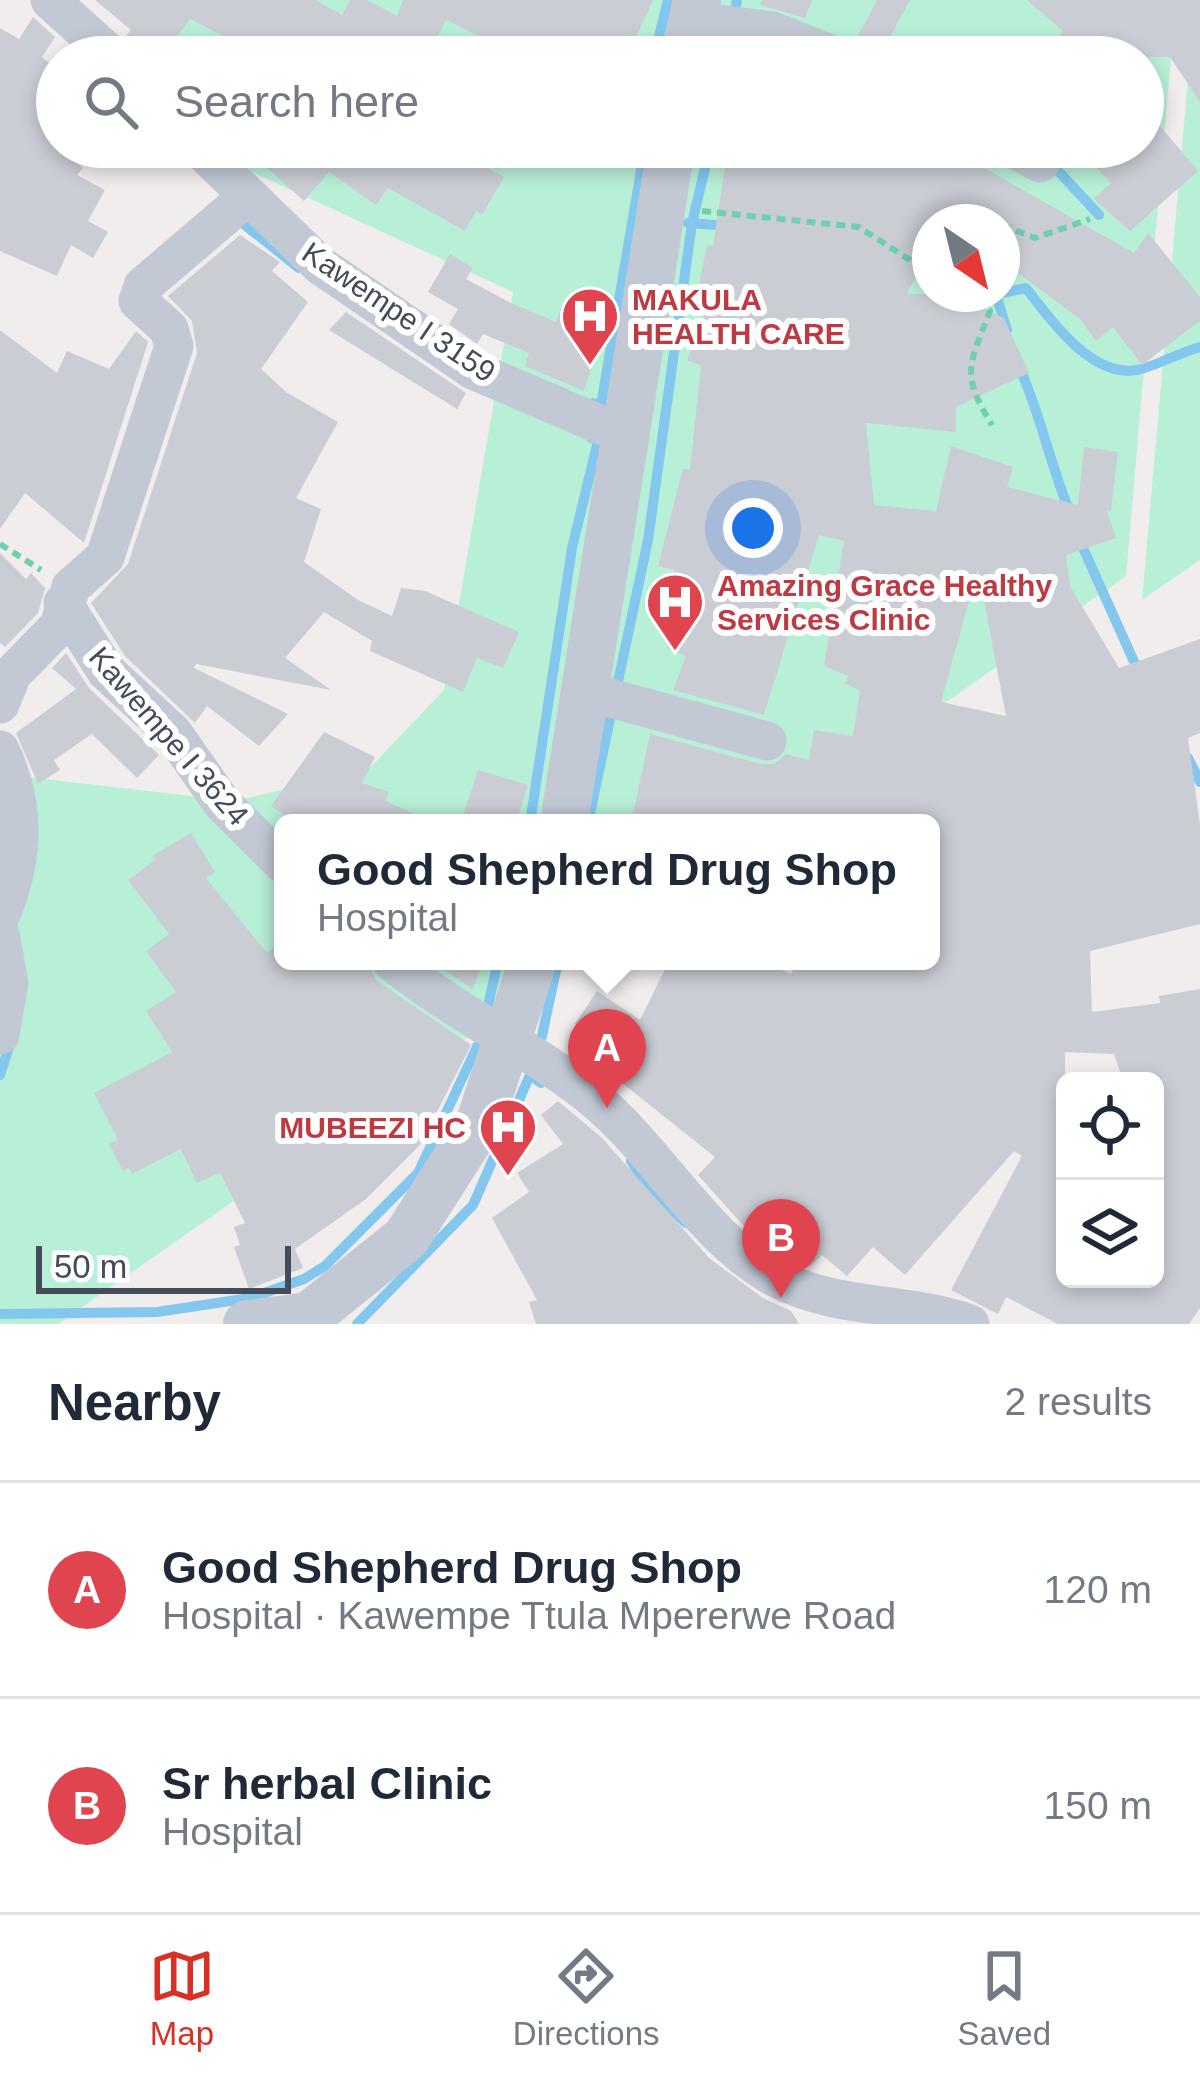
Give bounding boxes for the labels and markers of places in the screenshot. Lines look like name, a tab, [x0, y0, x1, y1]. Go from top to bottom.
place label: MAKULA HEALTH CARE	[632, 283, 845, 350]
hospital icon: MAKULA HEALTH CARE	[559, 285, 621, 367]
place label: Amazing Grace Healthy Services Clinic	[717, 569, 1052, 636]
hospital icon: Amazing Grace Healthy Services Clinic	[644, 571, 706, 653]
pin: A	[568, 1009, 646, 1108]
hospital icon: MUBEEZI HC	[477, 1096, 539, 1178]
place label: MUBEEZI HC	[279, 1111, 466, 1144]
pin: B	[742, 1199, 820, 1298]

